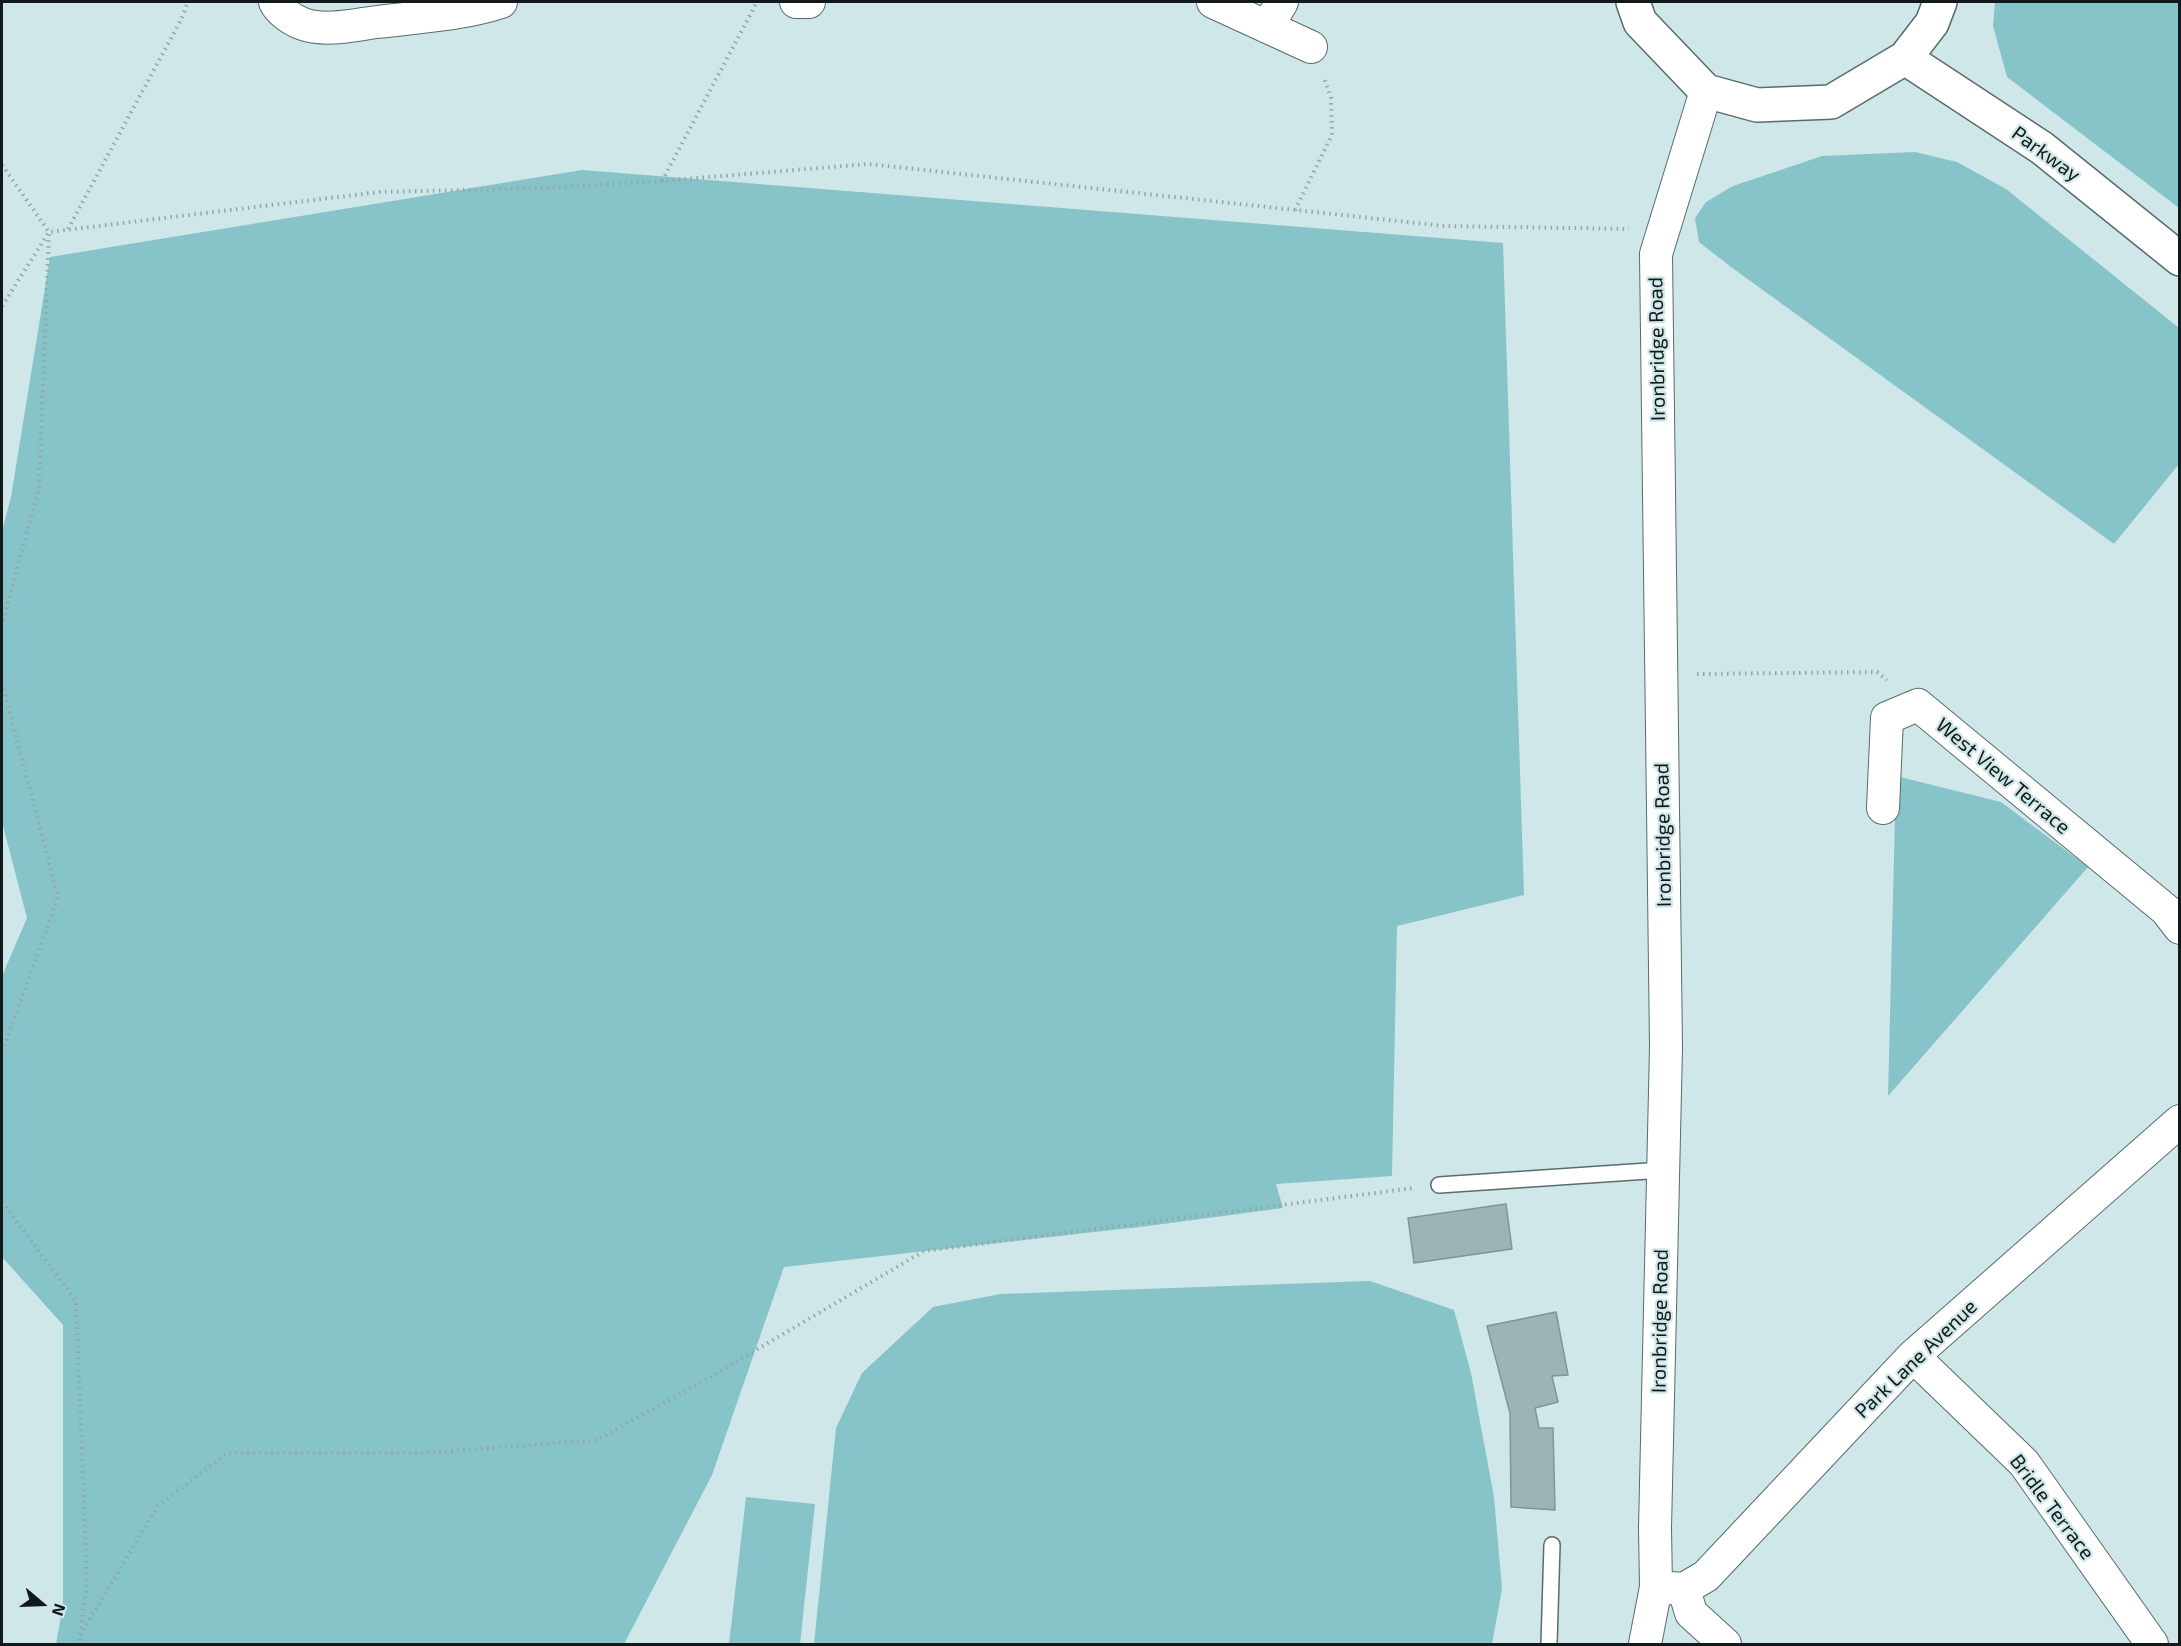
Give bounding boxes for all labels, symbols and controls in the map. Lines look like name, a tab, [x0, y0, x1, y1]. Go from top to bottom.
street label: Parkway	[2007, 121, 2085, 187]
street label: Ironbridge Road	[1644, 277, 1670, 421]
street label: West View Terrace	[1931, 713, 2075, 839]
street label: Ironbridge Road	[1650, 763, 1676, 907]
street label: Ironbridge Road	[1647, 1249, 1673, 1393]
street label: Park Lane Avenue	[1850, 1295, 1982, 1423]
street label: Bridle Terrace	[2005, 1450, 2099, 1564]
north arrow	[12, 1574, 72, 1634]
text: N	[49, 1601, 70, 1619]

